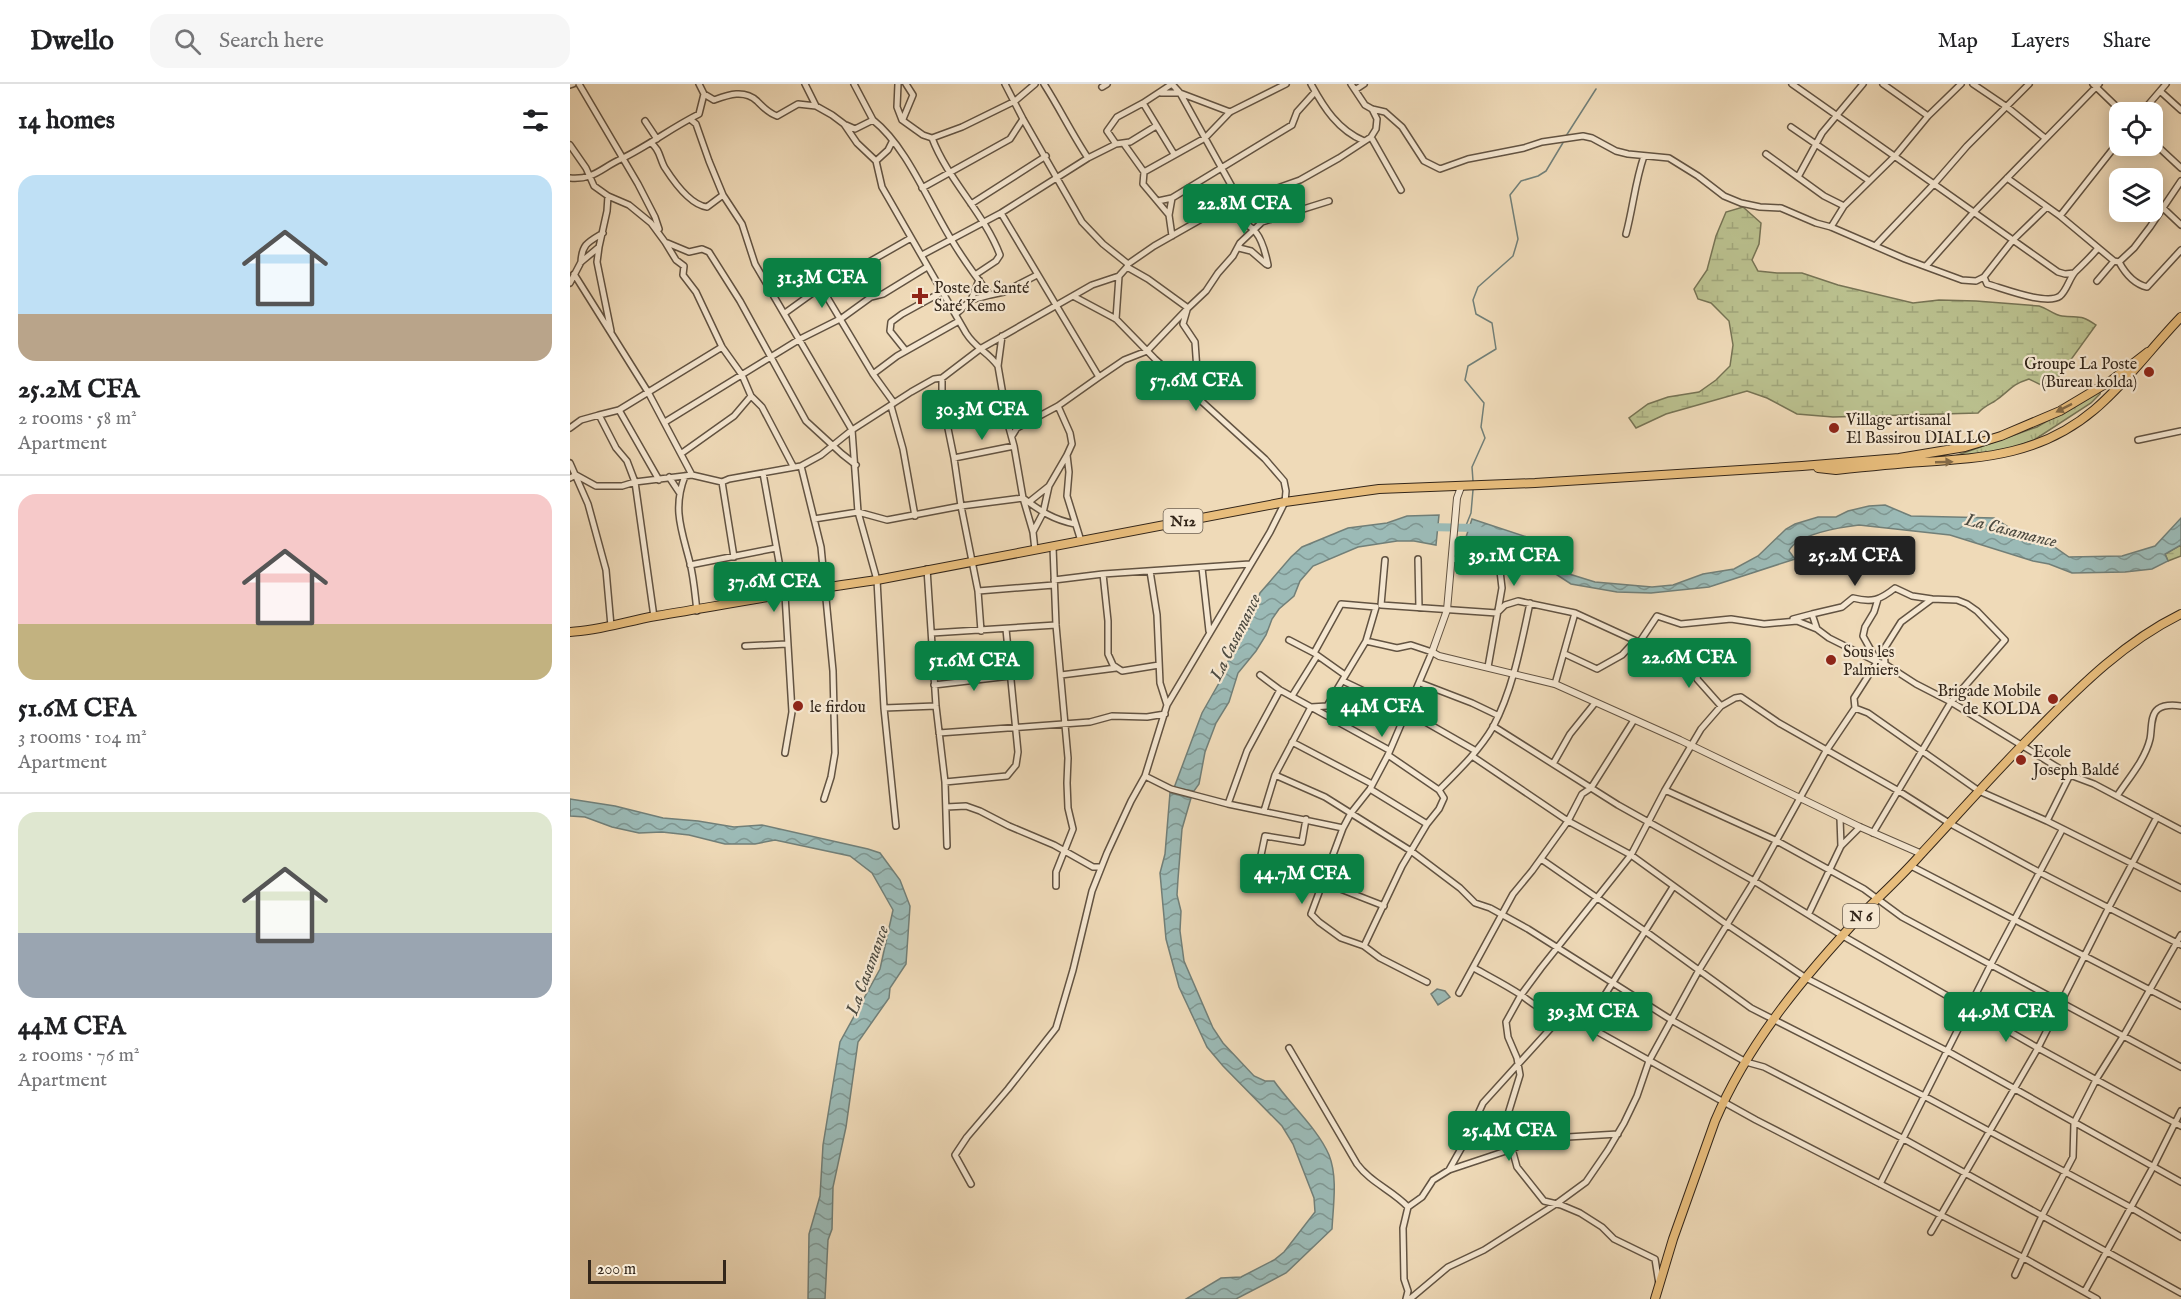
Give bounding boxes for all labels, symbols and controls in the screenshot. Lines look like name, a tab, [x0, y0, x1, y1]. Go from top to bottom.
search box	[150, 14, 570, 68]
text: Dwello	[30, 24, 114, 59]
icon: search	[171, 25, 204, 58]
text: Search here	[219, 27, 324, 55]
text: Map	[1938, 28, 1978, 55]
text: Layers	[2011, 28, 2070, 55]
text: Share	[2103, 28, 2151, 55]
map controls	[2109, 102, 2163, 222]
button: locate	[2109, 102, 2163, 156]
text: 14 homes	[18, 104, 115, 137]
icon: filters	[519, 104, 552, 137]
button: layers	[2109, 168, 2163, 222]
pin: 22.8M CFA	[1175, 184, 1313, 235]
text: 22.8M CFA	[1197, 191, 1291, 216]
icon: home	[231, 214, 339, 322]
pin: 31.3M CFA	[753, 258, 891, 309]
text: 31.3M CFA	[777, 265, 867, 290]
place label: Poste de Santé Saré Kemo	[934, 279, 1029, 317]
marker: Poste de Santé Saré Kemo	[911, 287, 929, 305]
place label: Groupe La Poste (Bureau kolda)	[2024, 355, 2137, 393]
pin: 57.6M CFA	[1127, 361, 1265, 412]
marker: Groupe La Poste (Bureau kolda)	[2142, 365, 2156, 379]
text: 57.6M CFA	[1150, 368, 1242, 393]
text: 25.2M CFA	[18, 373, 139, 406]
pin: 30.3M CFA	[913, 390, 1051, 441]
text: 30.3M CFA	[936, 397, 1028, 422]
one-way arrow	[2056, 403, 2073, 413]
text: 2 rooms · 58 m²	[18, 406, 137, 431]
place label: Village artisanal El Bassirou DIALLO	[1845, 411, 1991, 449]
marker: Village artisanal El Bassirou DIALLO	[1827, 421, 1841, 435]
text: Apartment	[18, 431, 107, 456]
one-way arrow	[1935, 457, 1954, 466]
road number: N12	[1164, 509, 1202, 533]
water label: La Casamance	[1961, 509, 2059, 554]
icon: home	[231, 533, 339, 641]
pin: 39.1M CFA	[1445, 536, 1583, 587]
pin: 25.2M CFA	[1786, 536, 1924, 587]
text: 39.1M CFA	[1468, 543, 1560, 568]
text: 25.2M CFA	[1808, 543, 1902, 568]
pin: 37.6M CFA	[705, 562, 843, 613]
text: 37.6M CFA	[728, 569, 820, 594]
water label: La Casamance	[1205, 590, 1267, 686]
pin: 22.6M CFA	[1620, 638, 1758, 689]
pin: 51.6M CFA	[905, 641, 1043, 692]
place label: Sous les Palmiers	[1843, 643, 1899, 681]
text: 22.6M CFA	[1642, 645, 1736, 670]
text: 51.6M CFA	[929, 648, 1019, 673]
marker: Sous les Palmiers	[1824, 653, 1838, 667]
place label: Brigade Mobile de KOLDA	[1937, 682, 2042, 720]
pin: 44M CFA	[1327, 687, 1437, 738]
text: 51.6M CFA	[18, 692, 136, 725]
marker: Brigade Mobile de KOLDA	[2046, 692, 2060, 706]
text: 44M CFA	[1341, 694, 1423, 719]
place label: le firdou	[810, 698, 866, 718]
marker: le firdou	[791, 699, 805, 713]
text: 3 rooms · 104 m²	[18, 725, 147, 750]
place label: Ecole Joseph Baldé	[2031, 743, 2119, 781]
text: Apartment	[18, 750, 107, 775]
marker: Ecole Joseph Baldé	[2014, 753, 2028, 767]
icon: home	[231, 851, 339, 959]
pin: 44.7M CFA	[1233, 854, 1371, 905]
text: 44.7M CFA	[1254, 861, 1350, 886]
road number: N 6	[1843, 904, 1879, 928]
water label: La Casamance	[841, 922, 895, 1020]
pin: 39.3M CFA	[1524, 992, 1662, 1043]
pin: 44.9M CFA	[1937, 992, 2075, 1043]
text: 39.3M CFA	[1547, 999, 1639, 1024]
text: 44.9M CFA	[1958, 999, 2054, 1024]
text: 44M CFA	[18, 1010, 126, 1043]
text: 2 rooms · 76 m²	[18, 1043, 139, 1068]
text: Apartment	[18, 1068, 107, 1093]
pin: 25.4M CFA	[1440, 1111, 1578, 1162]
text: 25.4M CFA	[1462, 1118, 1556, 1143]
scale bar	[588, 1257, 726, 1284]
text: 200 m	[597, 1260, 636, 1280]

